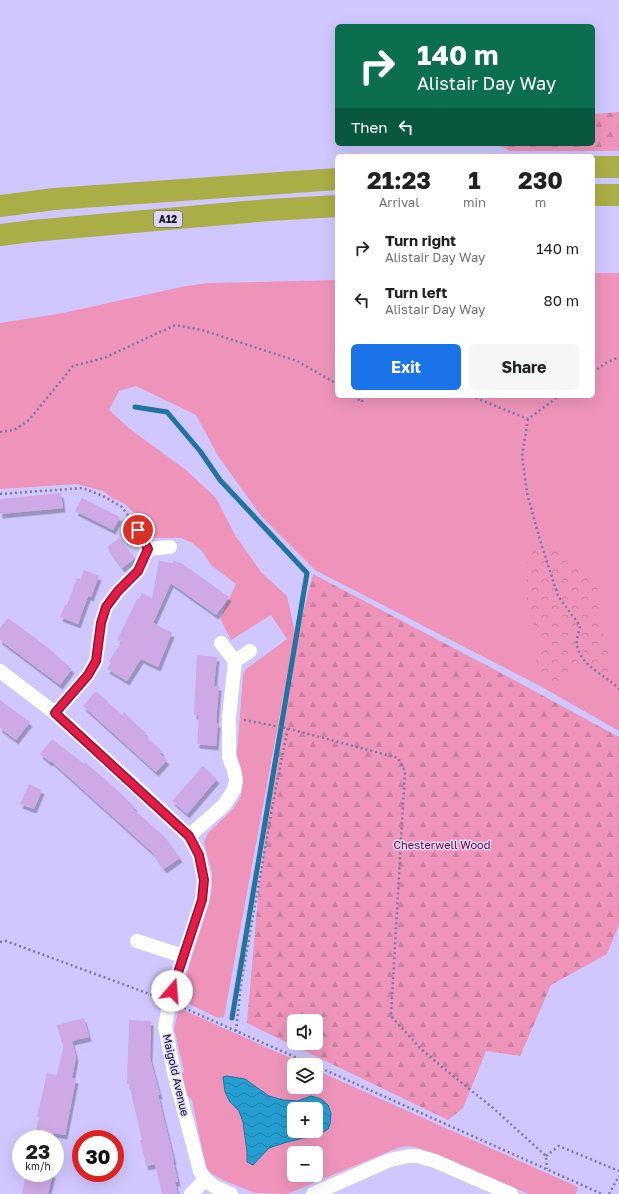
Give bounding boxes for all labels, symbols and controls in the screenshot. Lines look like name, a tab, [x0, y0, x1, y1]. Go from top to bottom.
text: 140 m	[417, 38, 499, 71]
icon: right	[351, 40, 403, 92]
text: Alistair Day Way	[417, 72, 556, 94]
icon: left	[395, 116, 417, 138]
text: Then	[351, 118, 387, 136]
text: 21:23	[367, 165, 431, 194]
text: 1	[468, 165, 481, 194]
text: 230	[518, 165, 563, 194]
text: Arrival	[379, 194, 419, 210]
text: min	[463, 194, 486, 210]
text: m	[535, 194, 546, 210]
road number: A12	[154, 211, 182, 227]
text: Turn right	[385, 231, 456, 249]
icon: right	[351, 237, 373, 259]
text: 140 m	[536, 239, 579, 257]
text: Alistair Day Way	[385, 249, 485, 265]
text: Turn left	[385, 283, 447, 301]
icon: left	[351, 289, 373, 311]
text: 80 m	[544, 291, 579, 309]
text: Alistair Day Way	[385, 301, 485, 317]
button: Exit	[351, 344, 461, 390]
button: Share	[469, 344, 579, 390]
pin	[121, 513, 155, 547]
icon: arrive	[127, 519, 149, 541]
park label: Chesterwell Wood	[394, 838, 490, 851]
position arrow	[151, 970, 193, 1012]
map controls	[287, 1014, 323, 1182]
button: sound	[287, 1014, 323, 1050]
street label: Maigold Avenue	[161, 1033, 192, 1117]
button: layers	[287, 1058, 323, 1094]
button: +	[287, 1102, 323, 1138]
speed limit sign: 30	[72, 1130, 124, 1182]
text: 23	[26, 1139, 50, 1163]
button: −	[287, 1146, 323, 1182]
text: km/h	[25, 1160, 51, 1172]

